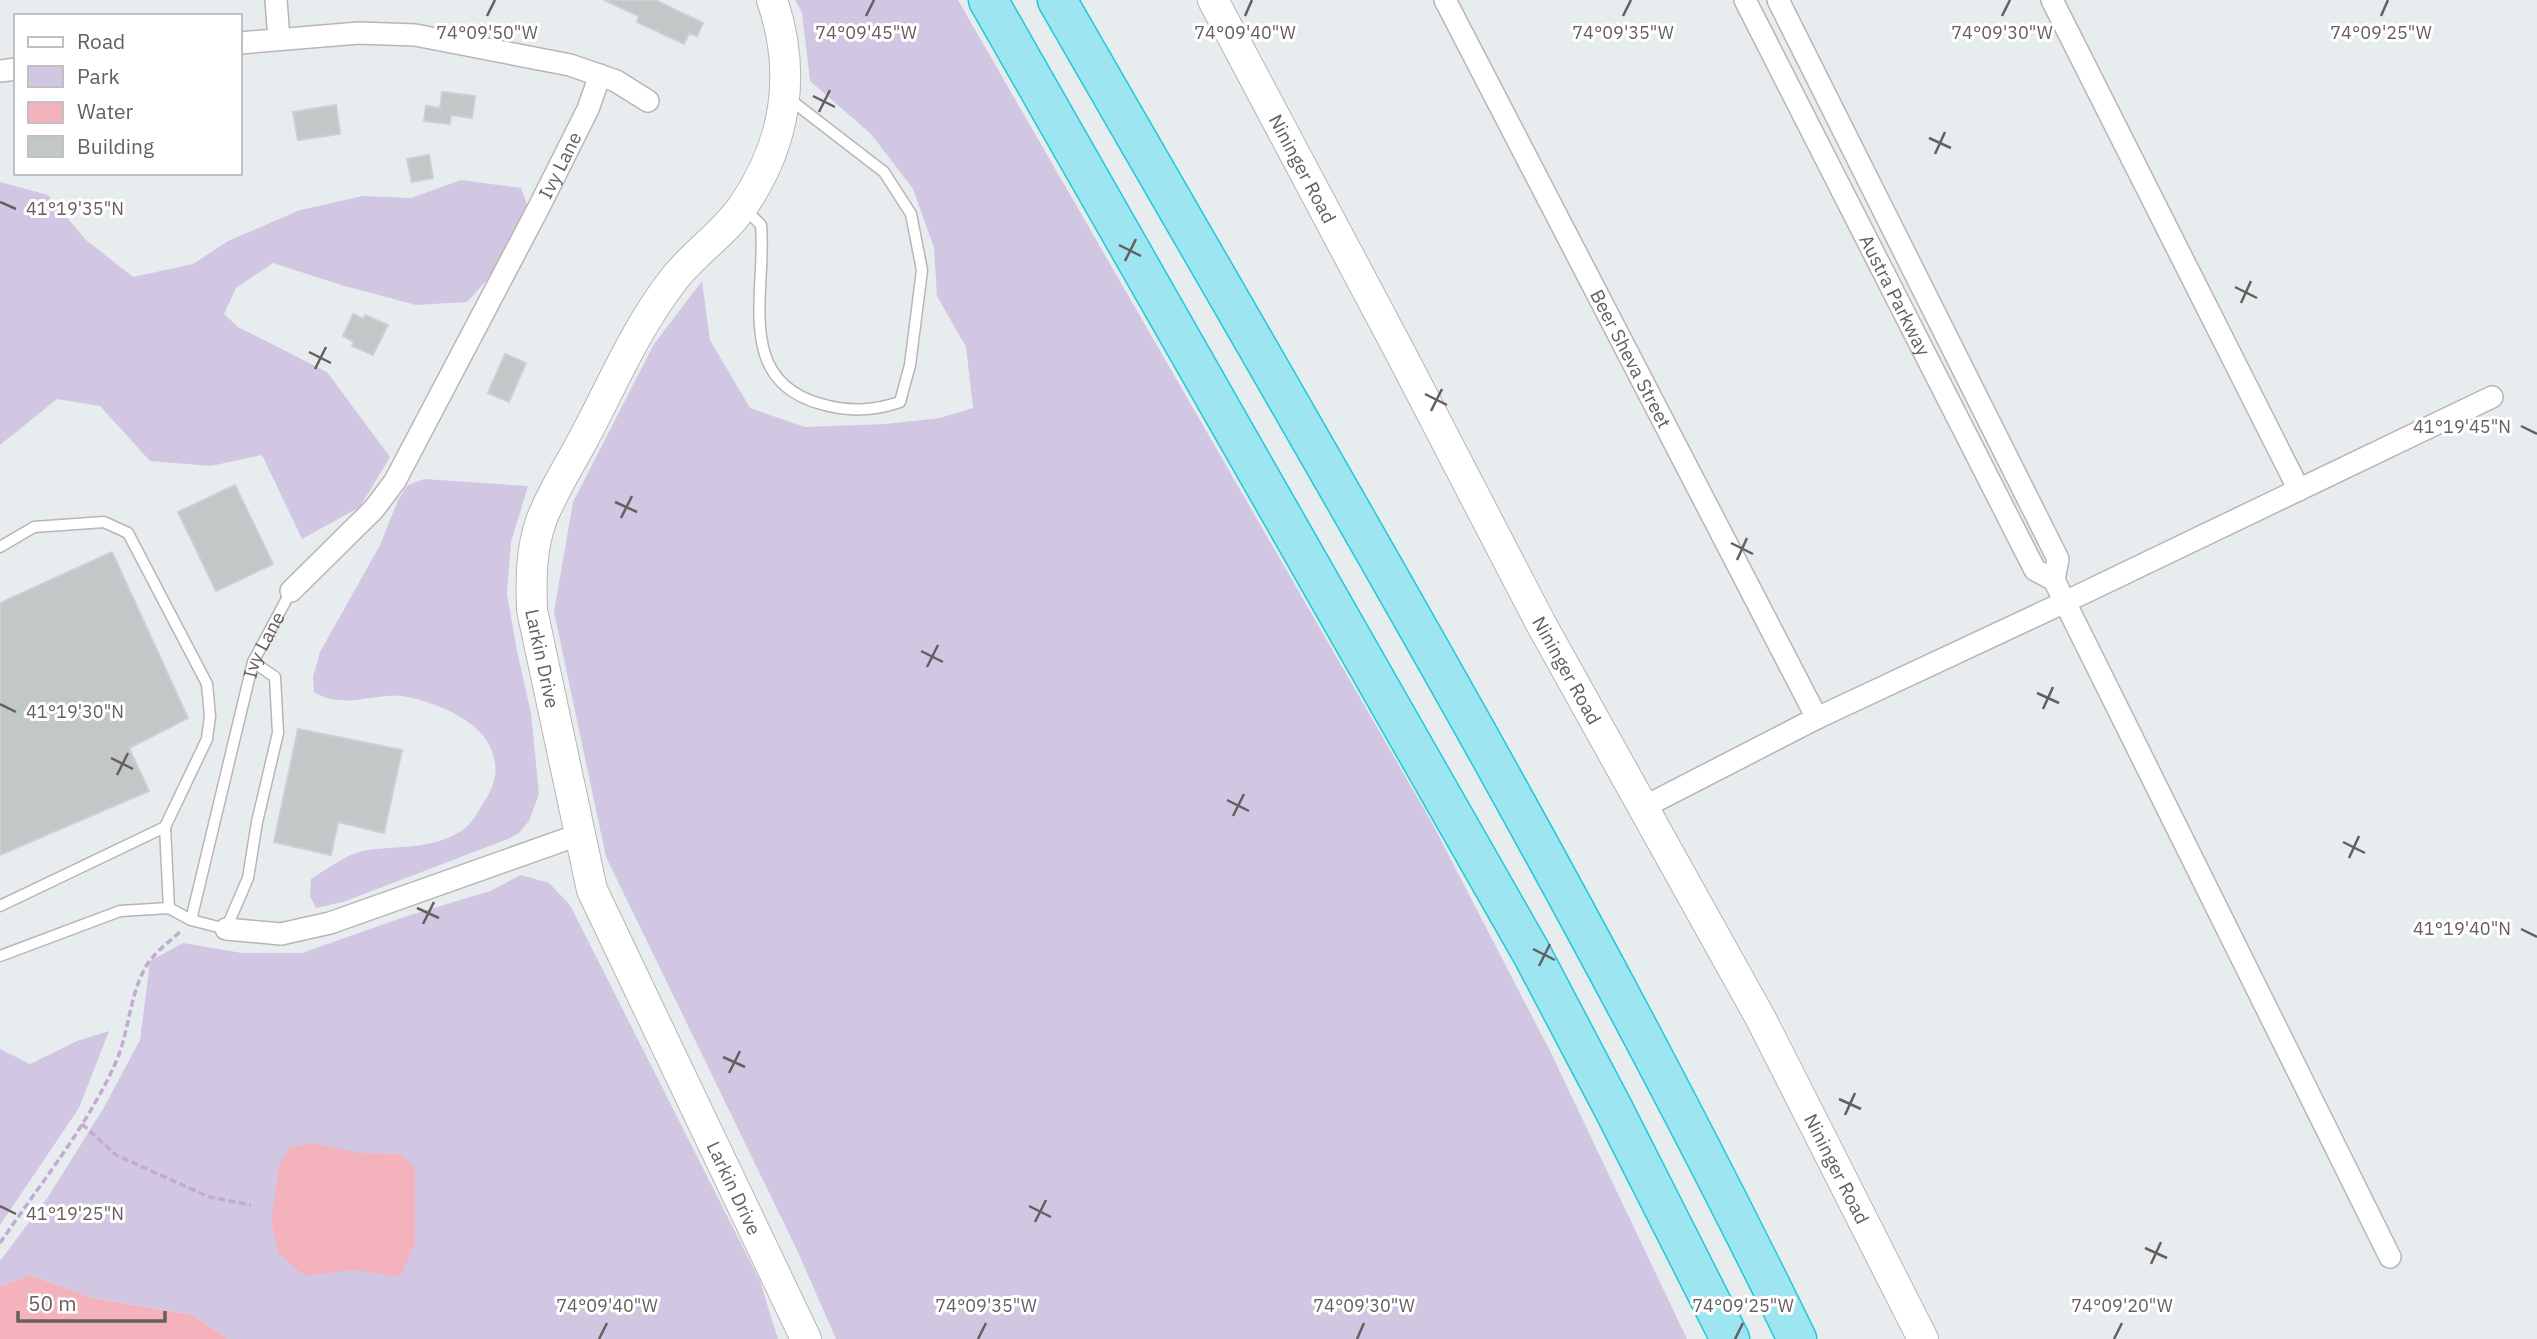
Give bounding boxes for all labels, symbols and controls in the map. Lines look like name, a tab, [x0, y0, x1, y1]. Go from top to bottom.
legend	[14, 14, 242, 175]
text: 74°09'50"W	[436, 21, 538, 44]
text: 74°09'45"W	[815, 21, 917, 44]
text: 74°09'40"W	[1194, 21, 1296, 44]
text: 74°09'35"W	[1572, 21, 1674, 44]
text: 74°09'30"W	[1951, 21, 2053, 44]
text: 74°09'25"W	[2330, 21, 2432, 44]
text: Road	[77, 27, 125, 55]
text: Park	[77, 62, 120, 90]
text: Water	[77, 97, 134, 125]
street label: Nininger Road	[1264, 110, 1341, 227]
street label: Ivy Lane	[533, 128, 587, 203]
text: Building	[77, 132, 154, 160]
text: 41°19'35"N	[26, 197, 124, 220]
street label: Austra Parkway	[1854, 230, 1936, 360]
street label: Beer Sheva Street	[1585, 285, 1677, 432]
text: 41°19'45"N	[2413, 415, 2511, 438]
street label: Ivy Lane	[238, 607, 290, 681]
street label: Larkin Drive	[520, 607, 565, 710]
street label: Nininger Road	[1527, 612, 1607, 729]
text: 41°19'30"N	[26, 700, 124, 723]
text: 41°19'40"N	[2413, 917, 2511, 940]
street label: Nininger Road	[1799, 1110, 1875, 1228]
street label: Larkin Drive	[702, 1137, 767, 1239]
text: 41°19'25"N	[26, 1202, 124, 1225]
scale bar	[18, 1280, 164, 1324]
text: 50 m	[28, 1289, 77, 1317]
text: 74°09'40"W	[556, 1294, 658, 1317]
text: 74°09'35"W	[935, 1294, 1037, 1317]
text: 74°09'30"W	[1313, 1294, 1415, 1317]
text: 74°09'25"W	[1692, 1294, 1794, 1317]
text: 74°09'20"W	[2071, 1294, 2173, 1317]

